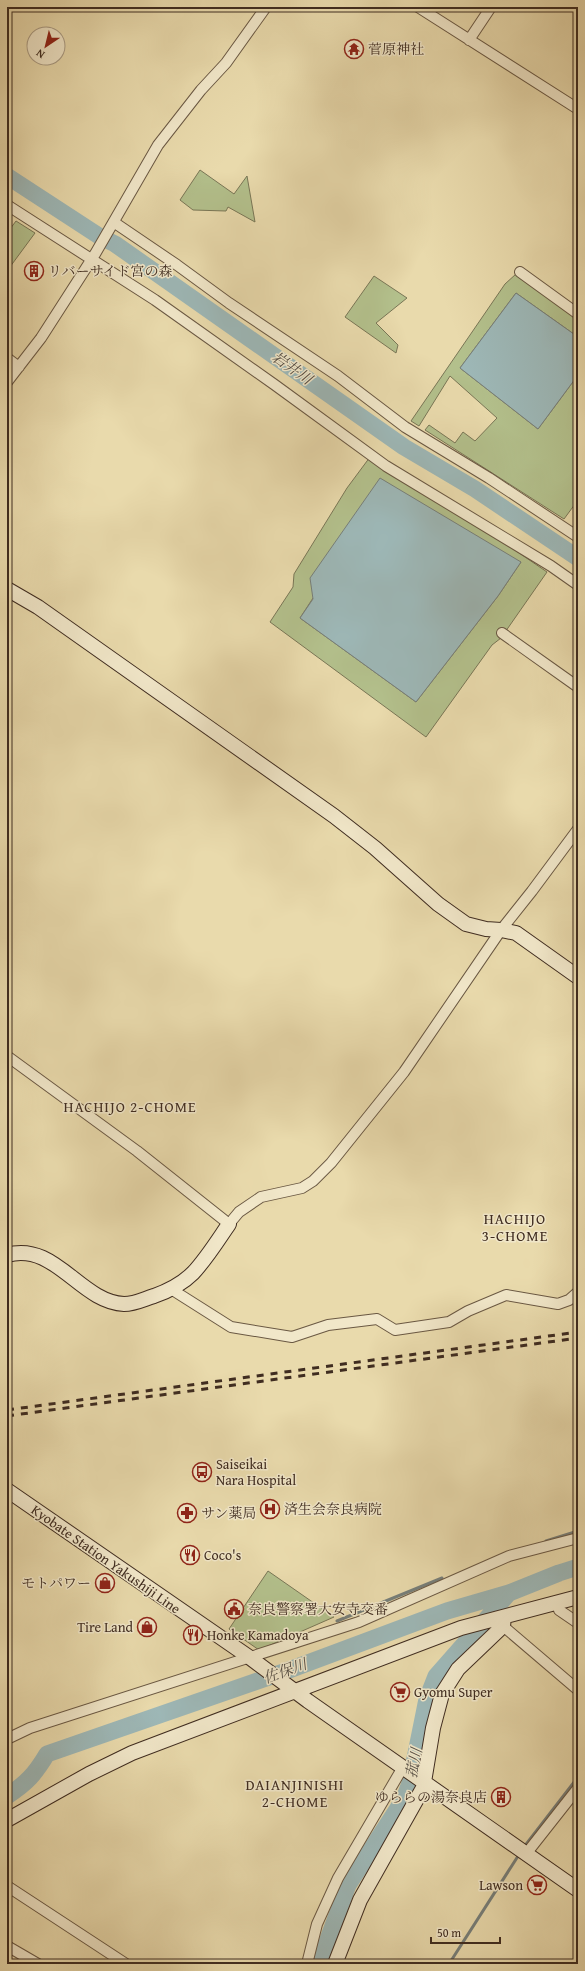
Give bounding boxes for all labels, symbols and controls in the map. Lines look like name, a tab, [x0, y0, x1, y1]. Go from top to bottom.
north arrow	[26, 26, 66, 66]
temple icon: 菅原神社	[343, 38, 365, 60]
place label: 菅原神社	[368, 39, 424, 59]
text: N	[32, 45, 48, 63]
building icon: リバーサイド宮の森	[23, 260, 45, 282]
place label: リバーサイド宮の森	[48, 261, 173, 281]
water label: 岩井川	[268, 346, 318, 390]
district label: HACHIJO 2-CHOME	[63, 1096, 197, 1117]
district label: HACHIJO 3-CHOME	[482, 1208, 548, 1246]
place label: Saiseikai Nara Hospital	[216, 1454, 296, 1490]
bus stop icon: Saiseikai Nara Hospital	[191, 1461, 213, 1483]
hospital icon: 済生会奈良病院	[259, 1498, 281, 1520]
place label: 済生会奈良病院	[284, 1499, 382, 1519]
street label: Kyobate Station Yakushiji Line	[27, 1500, 185, 1619]
pharmacy icon: サン薬局	[176, 1502, 198, 1524]
place label: サン薬局	[201, 1503, 256, 1523]
restaurant icon: Coco's	[179, 1544, 201, 1566]
place label: Coco's	[204, 1545, 241, 1565]
shop icon: モトパワー	[94, 1572, 116, 1594]
place label: モトパワー	[21, 1573, 91, 1593]
public building icon: 奈良警察署大安寺交番	[223, 1598, 245, 1620]
place label: 奈良警察署大安寺交番	[248, 1599, 388, 1619]
shop icon: Tire Land	[136, 1616, 158, 1638]
place label: Tire Land	[77, 1617, 134, 1637]
restaurant icon: Honke Kamadoya	[182, 1624, 204, 1646]
place label: Honke Kamadoya	[207, 1625, 309, 1645]
water label: 佐保川	[260, 1652, 311, 1688]
supermarket icon: Gyomu Super	[389, 1681, 411, 1703]
place label: Gyomu Super	[414, 1682, 493, 1702]
water label: 菰川	[400, 1744, 427, 1780]
district label: DAIANJINISHI 2-CHOME	[246, 1774, 344, 1812]
building icon: ゆららの湯奈良店	[490, 1786, 512, 1808]
place label: ゆららの湯奈良店	[375, 1787, 487, 1807]
supermarket icon: Lawson	[526, 1874, 548, 1896]
place label: Lawson	[479, 1875, 523, 1895]
scale bar	[431, 1919, 500, 1945]
text: 50 m	[437, 1924, 461, 1941]

